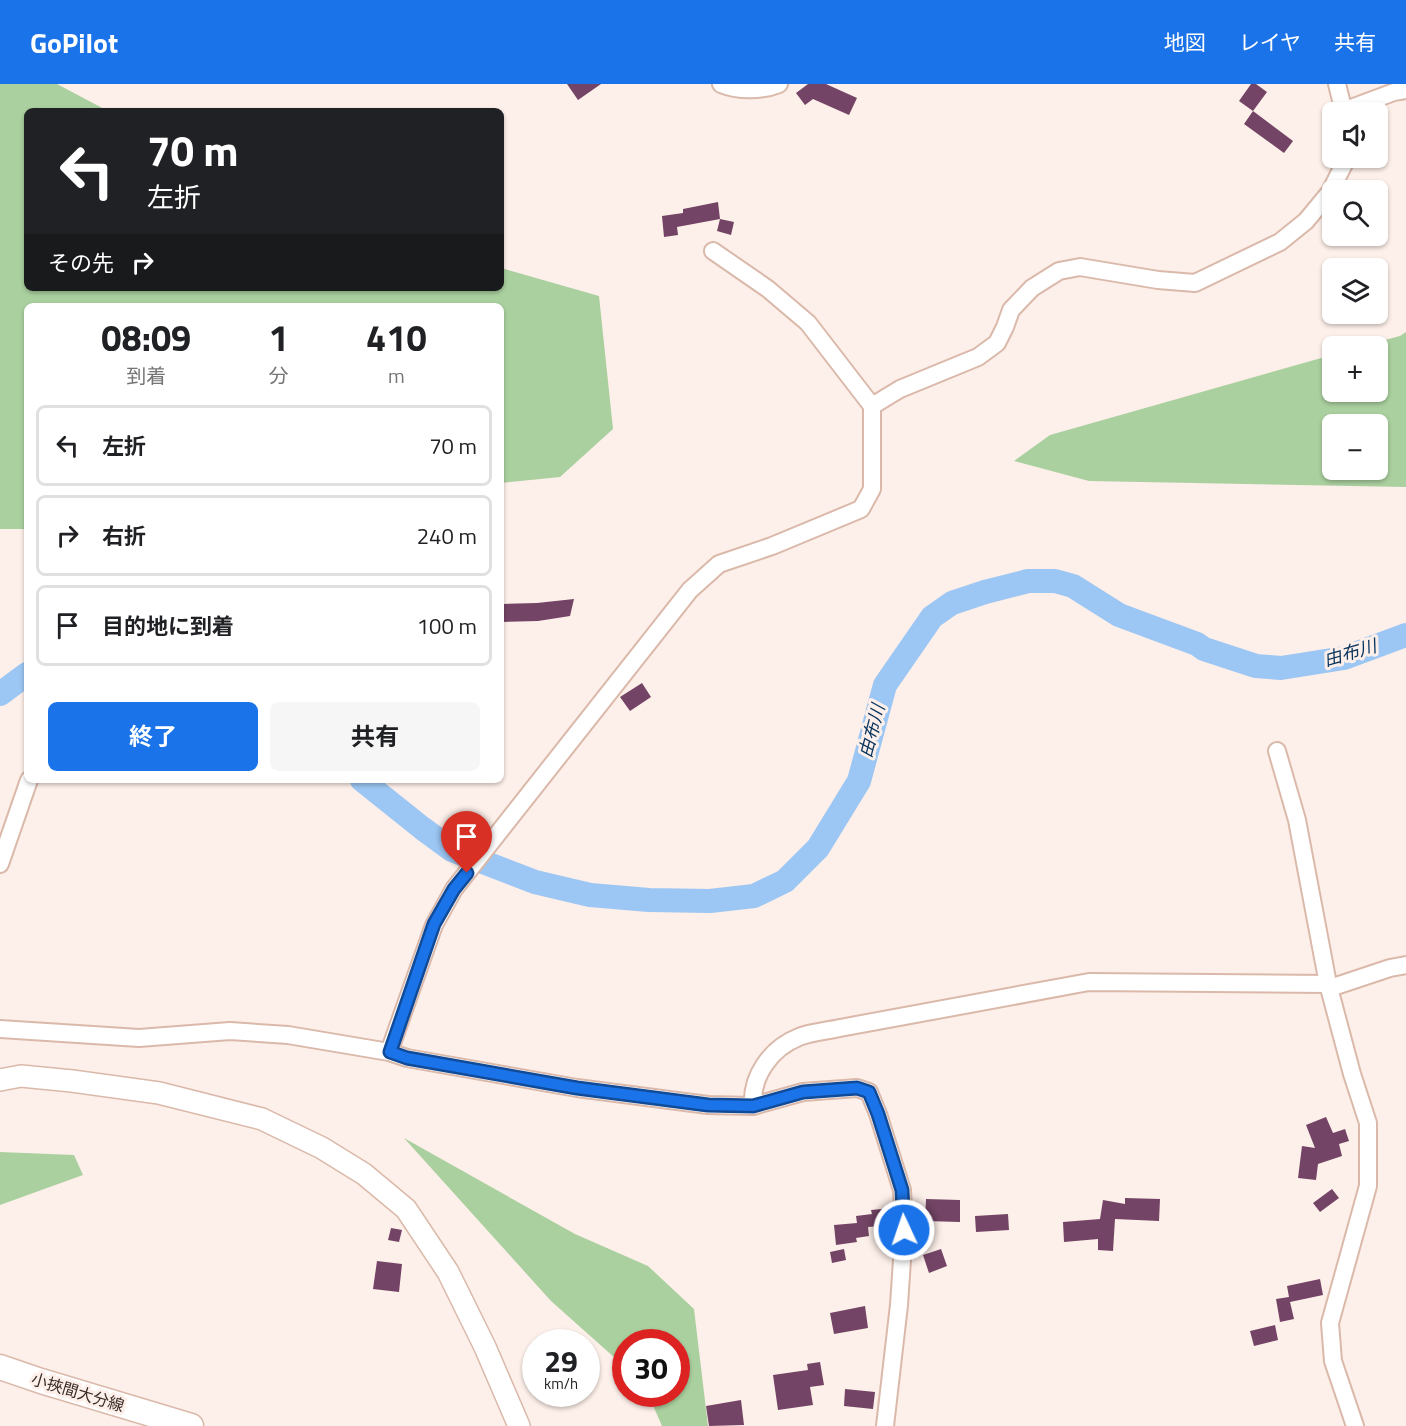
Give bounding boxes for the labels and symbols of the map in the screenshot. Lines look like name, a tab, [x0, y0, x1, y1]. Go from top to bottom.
water label: 由布川	[1320, 632, 1381, 673]
water label: 由布川	[851, 699, 892, 760]
pin	[441, 811, 492, 873]
position arrow	[872, 1198, 936, 1262]
speed limit sign: 30	[612, 1329, 690, 1407]
street label: 小挾間大分線	[29, 1366, 127, 1418]

